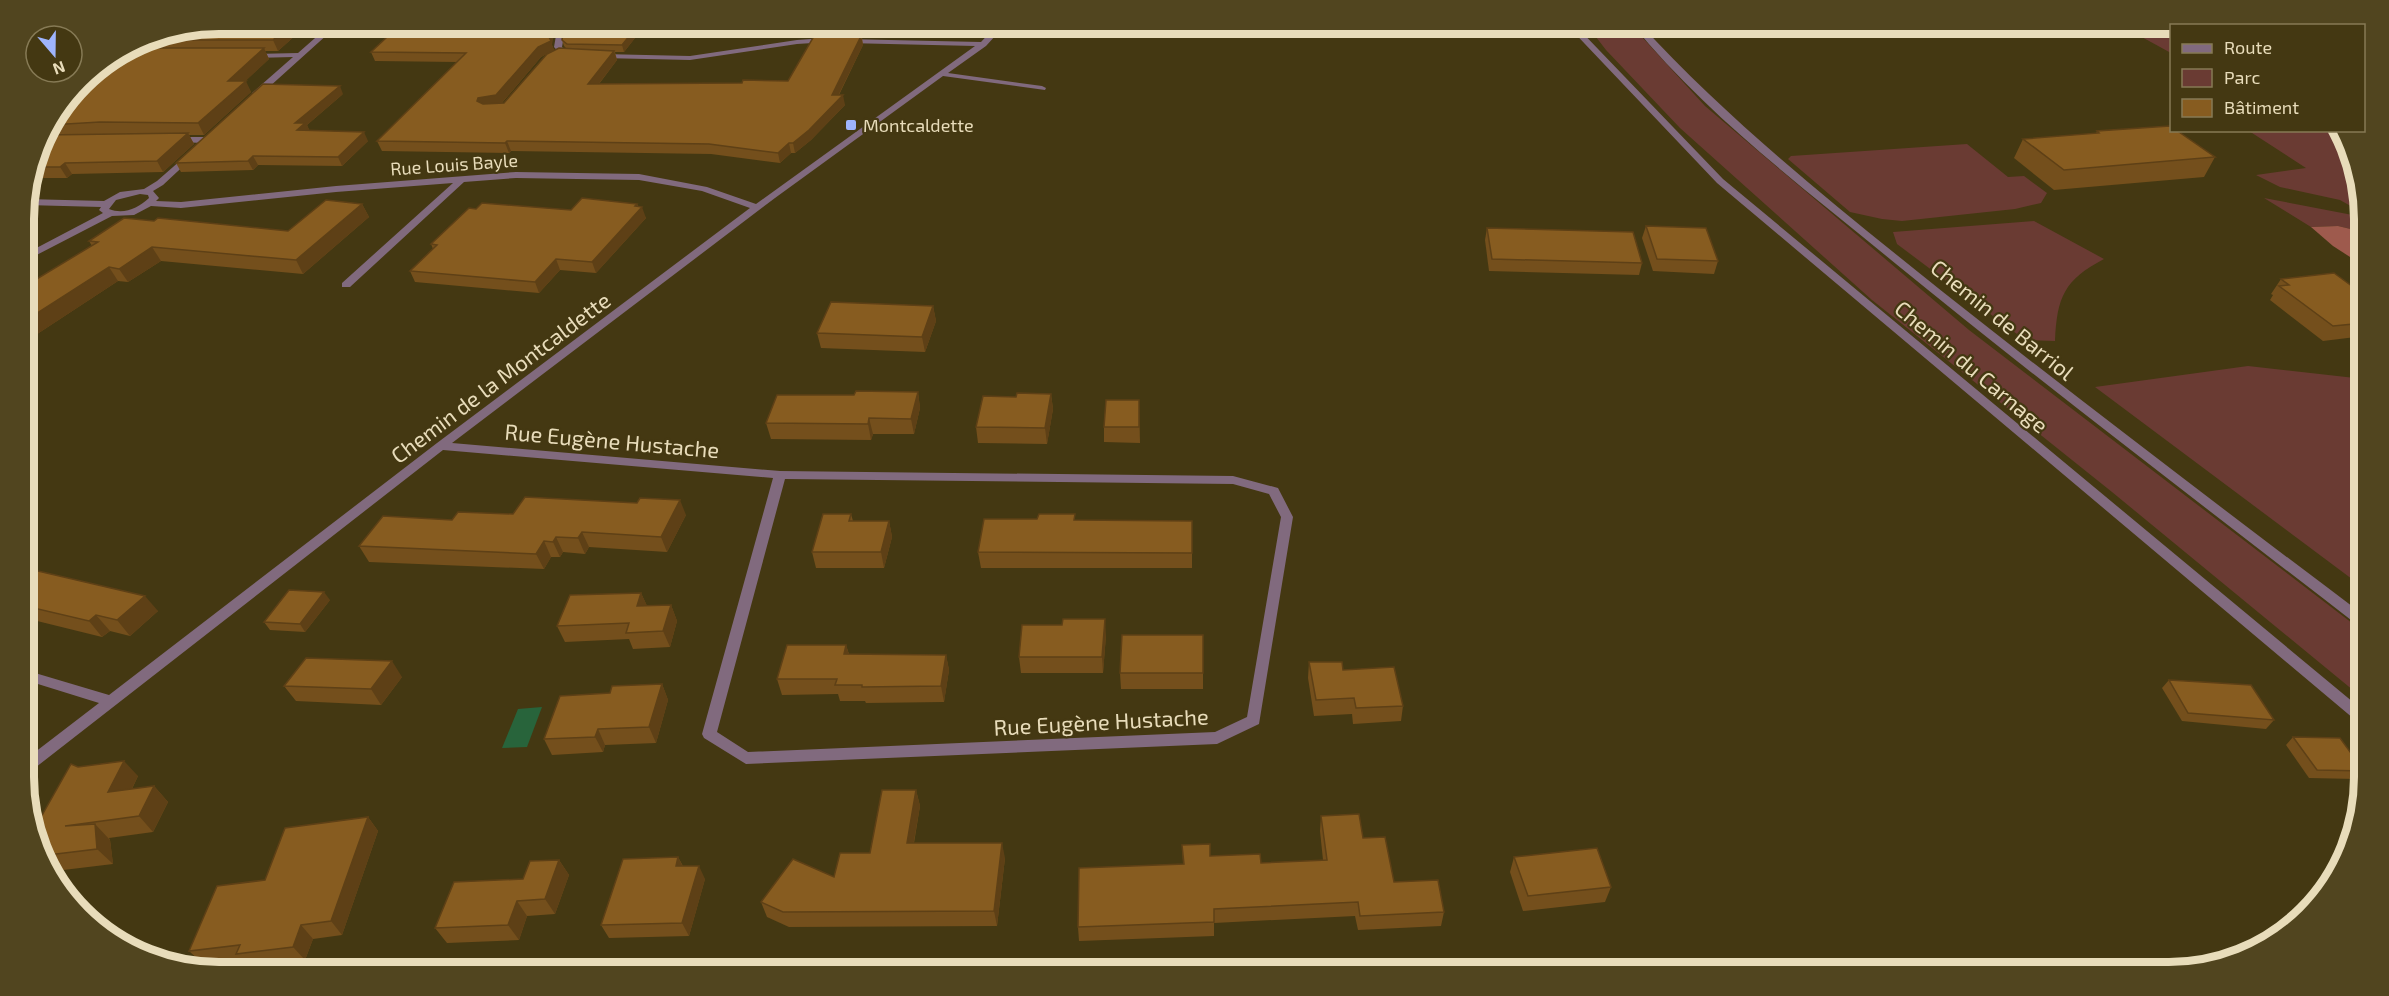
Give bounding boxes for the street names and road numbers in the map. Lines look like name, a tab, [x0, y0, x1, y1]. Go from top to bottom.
street label: Rue Louis Bayle	[389, 149, 519, 179]
street label: Chemin de Barriol	[1926, 253, 2080, 385]
street label: Chemin de la Montcaldette	[385, 286, 615, 468]
street label: Chemin du Carnage	[1890, 294, 2054, 438]
street label: Rue Eugène Hustache	[504, 418, 720, 462]
street label: Rue Eugène Hustache	[993, 702, 1209, 740]

